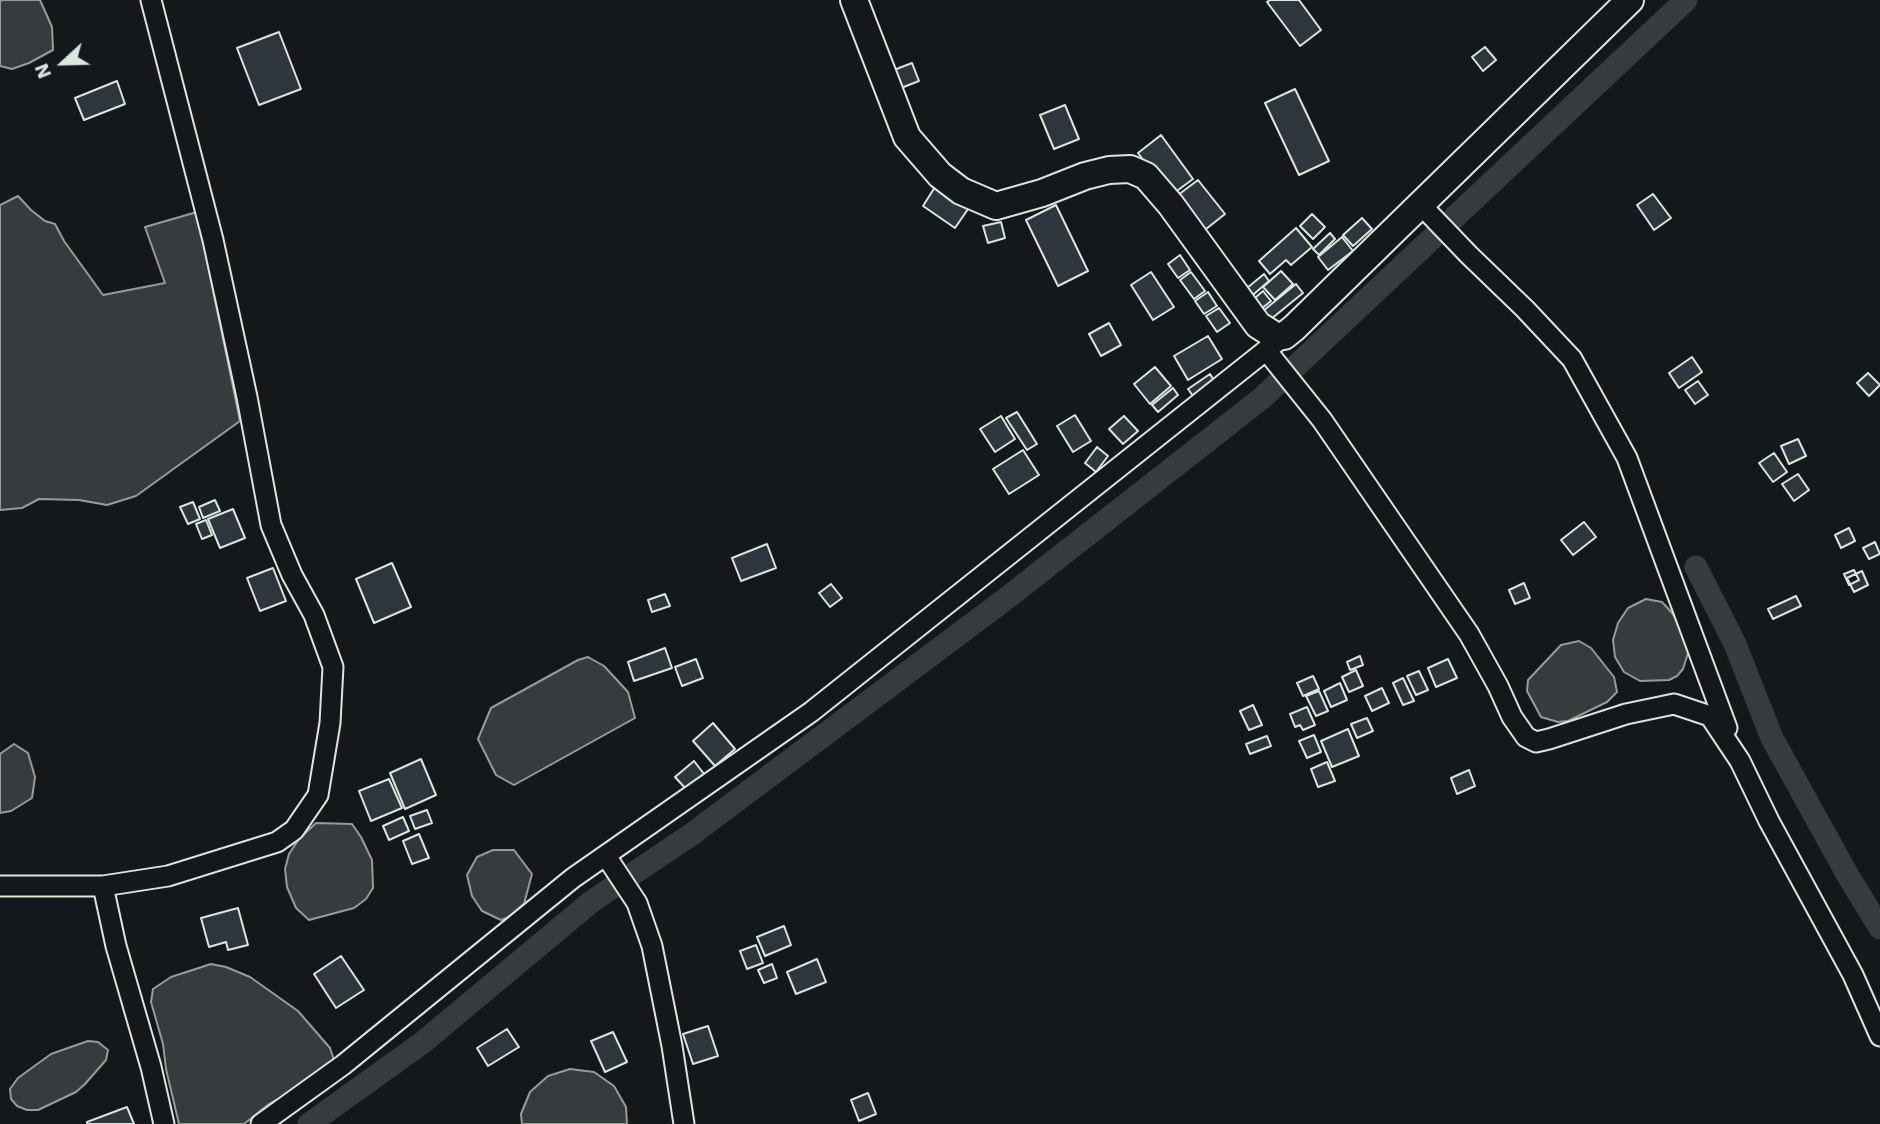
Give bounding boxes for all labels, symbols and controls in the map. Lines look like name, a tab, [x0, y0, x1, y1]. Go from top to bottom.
north arrow	[28, 28, 98, 98]
text: N	[30, 60, 56, 82]

